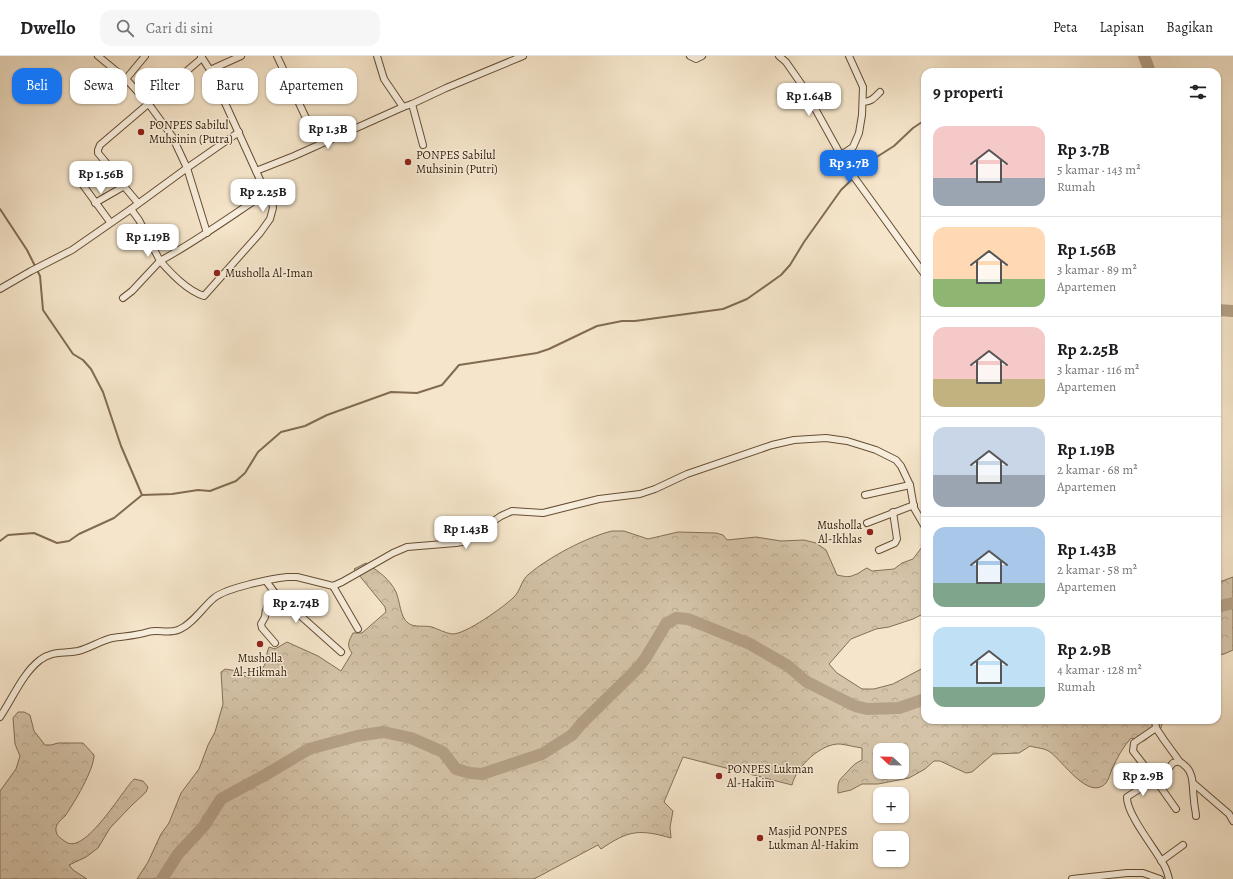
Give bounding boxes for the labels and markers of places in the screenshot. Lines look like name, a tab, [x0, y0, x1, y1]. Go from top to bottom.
pin: Rp 1.64B	[768, 83, 850, 117]
pin: Rp 1.3B	[291, 116, 365, 150]
place label: PONPES Sabilul Muhsinin (Putra)	[149, 117, 233, 147]
marker: PONPES Sabilul Muhsinin (Putra)	[136, 127, 146, 137]
place label: PONPES Sabilul Muhsinin (Putri)	[416, 147, 498, 177]
pin: Rp 3.7B	[812, 150, 886, 184]
marker: PONPES Sabilul Muhsinin (Putri)	[403, 157, 413, 167]
pin: Rp 1.56B	[60, 161, 142, 195]
pin: Rp 2.25B	[222, 179, 304, 213]
pin: Rp 1.19B	[107, 224, 189, 258]
place label: Musholla Al-Iman	[225, 265, 313, 281]
marker: Musholla Al-Iman	[212, 268, 222, 278]
pin: Rp 1.43B	[425, 516, 507, 550]
place label: Musholla Al-Ikhlas	[817, 517, 862, 547]
marker: Musholla Al-Ikhlas	[865, 527, 875, 537]
pin: Rp 2.74B	[255, 590, 337, 624]
marker: Musholla Al-Hikmah	[255, 639, 265, 649]
place label: Musholla Al-Hikmah	[232, 650, 288, 680]
place label: PONPES Lukman Al-Hakim	[726, 761, 814, 791]
pin: Rp 2.9B	[1106, 763, 1180, 797]
marker: PONPES Lukman Al-Hakim	[714, 771, 724, 781]
place label: Masjid PONPES Lukman Al-Hakim	[768, 823, 859, 853]
marker: Masjid PONPES Lukman Al-Hakim	[755, 833, 765, 843]

